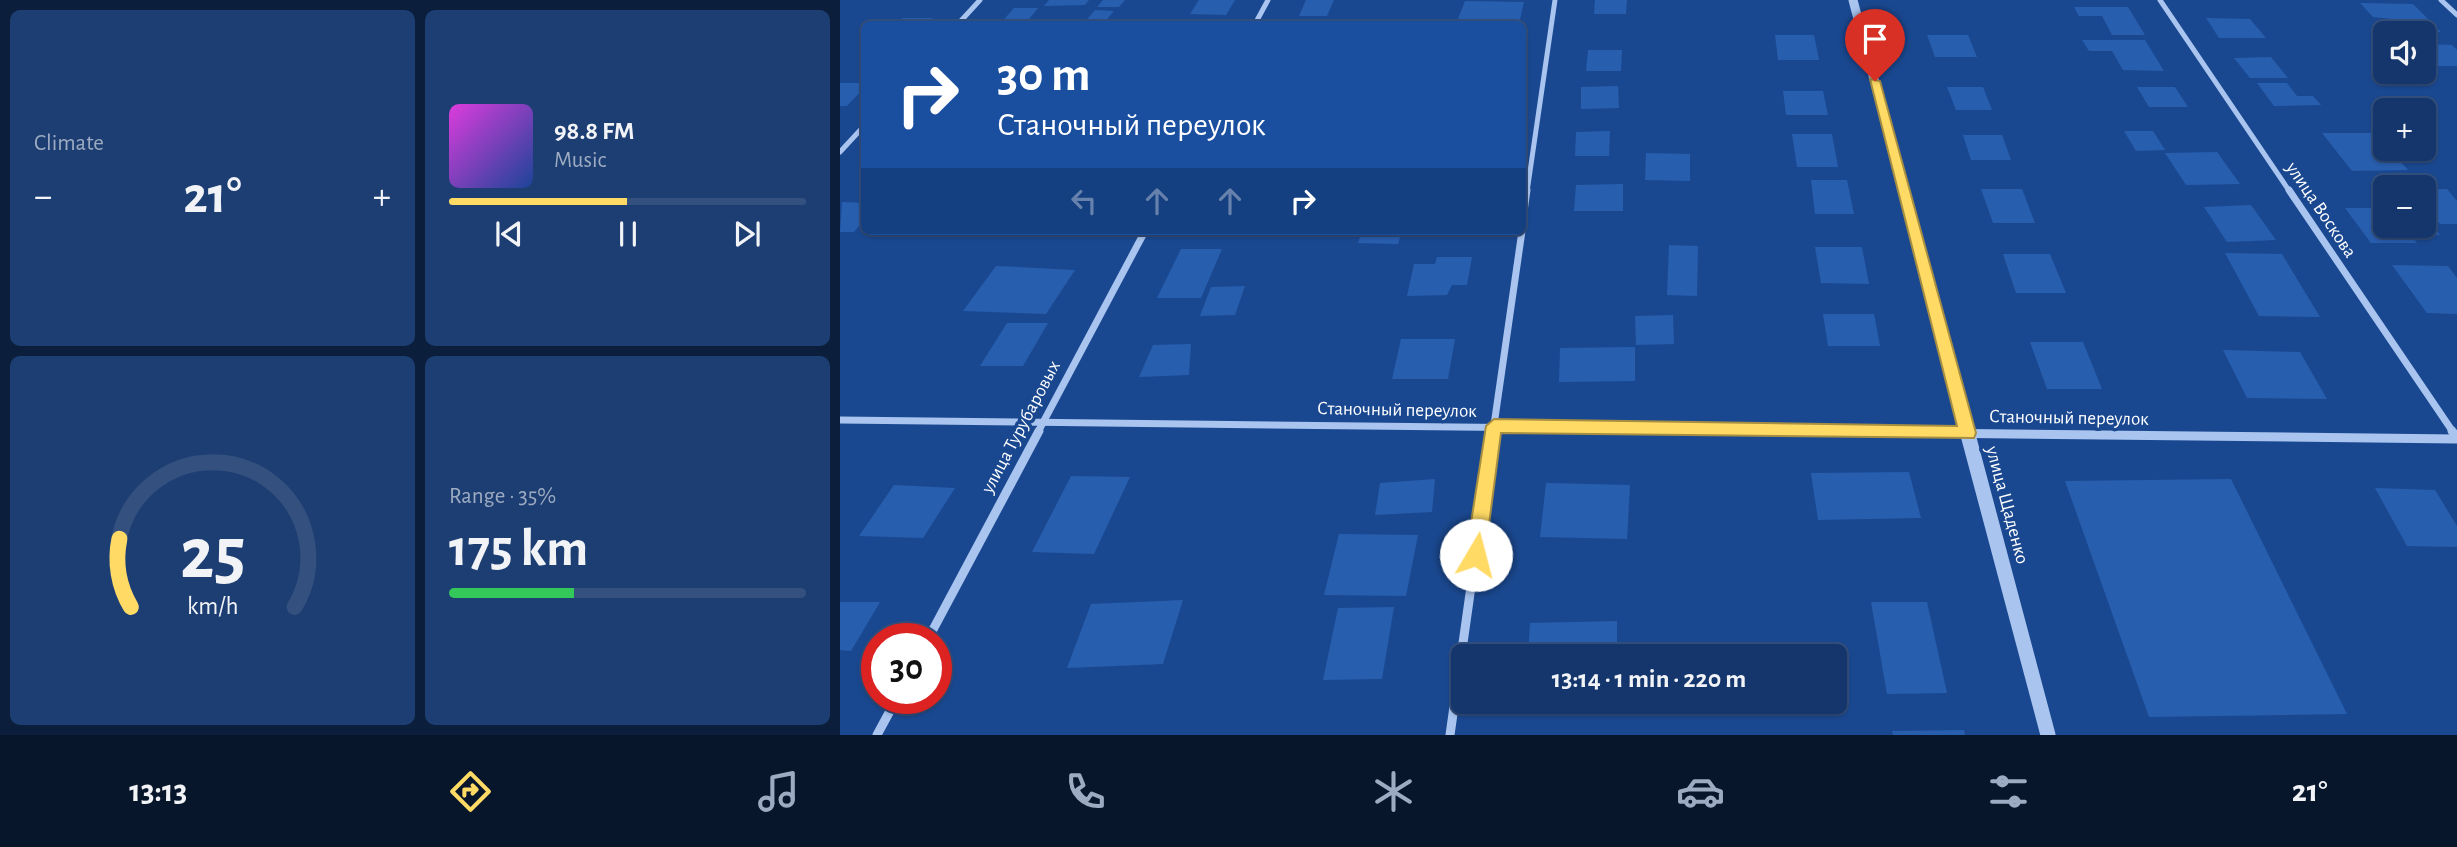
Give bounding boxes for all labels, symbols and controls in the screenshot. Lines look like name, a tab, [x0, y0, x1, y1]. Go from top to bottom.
pin	[1845, 9, 1905, 81]
icon: arrive	[1856, 20, 1894, 58]
map controls	[2373, 21, 2436, 238]
button: sound	[2373, 21, 2436, 84]
icon: right	[882, 49, 973, 140]
text: 30 m	[997, 51, 1091, 100]
button: +	[2373, 98, 2436, 161]
text: Станочный переулок	[997, 109, 1266, 141]
text: 98.8 FM	[554, 118, 634, 144]
text: Climate	[34, 132, 104, 155]
text: Music	[554, 149, 606, 172]
street label: улица Воскова	[2282, 158, 2360, 261]
text: 21°	[183, 170, 242, 222]
button: −	[2373, 175, 2436, 238]
text: −	[34, 178, 52, 216]
text: +	[373, 178, 391, 216]
icon: left	[1065, 182, 1103, 220]
icon: ahead	[1138, 182, 1176, 220]
icon: ahead	[1211, 182, 1249, 220]
icon: right	[1284, 182, 1322, 220]
icon: previous	[490, 215, 528, 253]
icon: pause	[609, 215, 647, 253]
icon: next	[728, 215, 766, 253]
street label: улица Турубаровых	[978, 358, 1064, 497]
street label: Станочный переулок	[1317, 399, 1477, 421]
street label: Станочный переулок	[1989, 407, 2149, 429]
street label: улица Щаденко	[1982, 443, 2032, 566]
text: Range · 35%	[449, 485, 556, 508]
position arrow	[1439, 518, 1513, 592]
text: 25	[180, 519, 245, 592]
text: 175 km	[449, 523, 588, 575]
text: km/h	[187, 593, 238, 618]
speed limit sign: 30	[861, 623, 952, 714]
text: 13:14 · 1 min · 220 m	[1552, 666, 1746, 692]
icon: directions	[446, 767, 495, 816]
icon: music	[754, 767, 803, 816]
icon: phone	[1061, 767, 1110, 816]
icon: climate	[1369, 767, 1418, 816]
icon: car	[1676, 767, 1725, 816]
icon: filters	[1984, 767, 2033, 816]
text: 13:13	[129, 775, 187, 807]
text: 21°	[2292, 775, 2328, 807]

